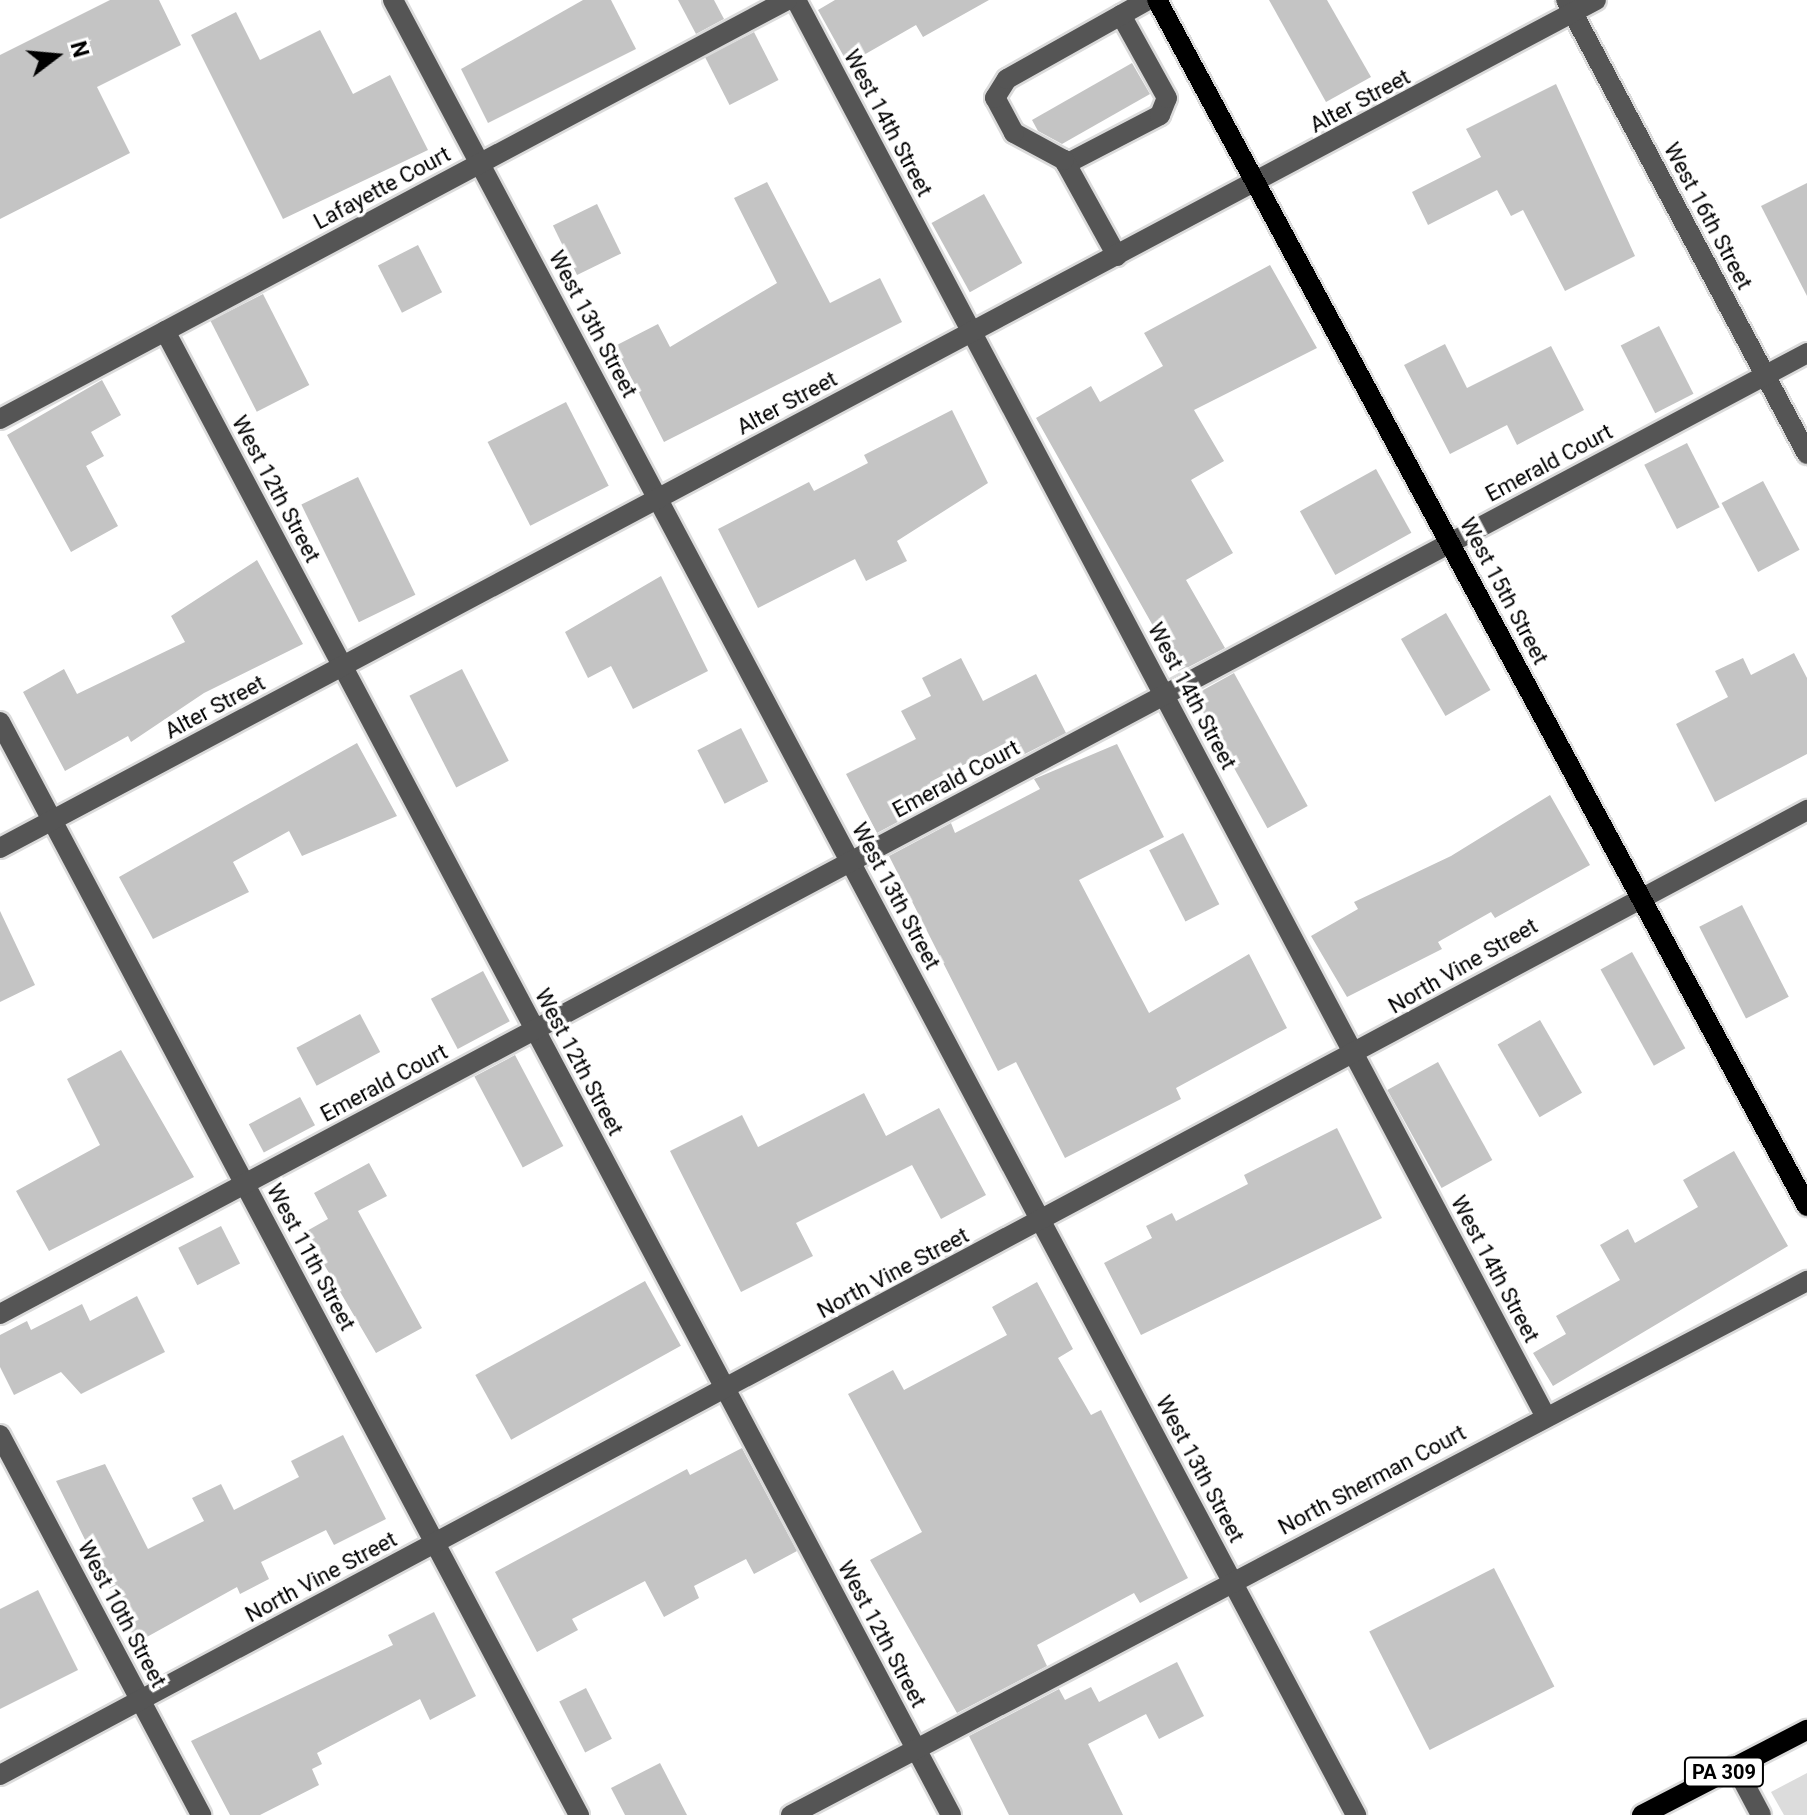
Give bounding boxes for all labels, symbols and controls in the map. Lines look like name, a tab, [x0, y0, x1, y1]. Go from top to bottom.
north arrow	[16, 16, 96, 96]
text: N	[65, 38, 94, 60]
street label: West 14th Street	[838, 45, 938, 201]
street label: Alter Street	[1305, 64, 1415, 138]
street label: West 16th Street	[1658, 138, 1758, 294]
street label: Lafayette Court	[309, 141, 455, 235]
street label: West 13th Street	[543, 246, 643, 402]
street label: Alter Street	[732, 366, 842, 440]
street label: West 12th Street	[226, 411, 326, 567]
street label: Emerald Court	[1481, 419, 1617, 507]
street label: West 15th Street	[1454, 513, 1554, 669]
street label: West 14th Street	[1142, 618, 1242, 774]
street label: Alter Street	[160, 670, 270, 744]
street label: Emerald Court	[888, 735, 1024, 823]
street label: West 13th Street	[846, 818, 946, 974]
street label: North Vine Street	[1384, 913, 1542, 1019]
street label: West 12th Street	[529, 984, 629, 1140]
street label: Emerald Court	[316, 1039, 452, 1127]
street label: West 11th Street	[261, 1179, 361, 1335]
street label: West 14th Street	[1445, 1191, 1545, 1347]
street label: North Vine Street	[813, 1222, 973, 1324]
street label: West 13th Street	[1150, 1391, 1250, 1547]
street label: North Sherman Court	[1274, 1419, 1470, 1541]
street label: North Vine Street	[241, 1526, 401, 1628]
street label: West 10th Street	[72, 1536, 172, 1692]
street label: West 12th Street	[832, 1556, 932, 1712]
road number: PA 309	[1682, 1756, 1766, 1788]

